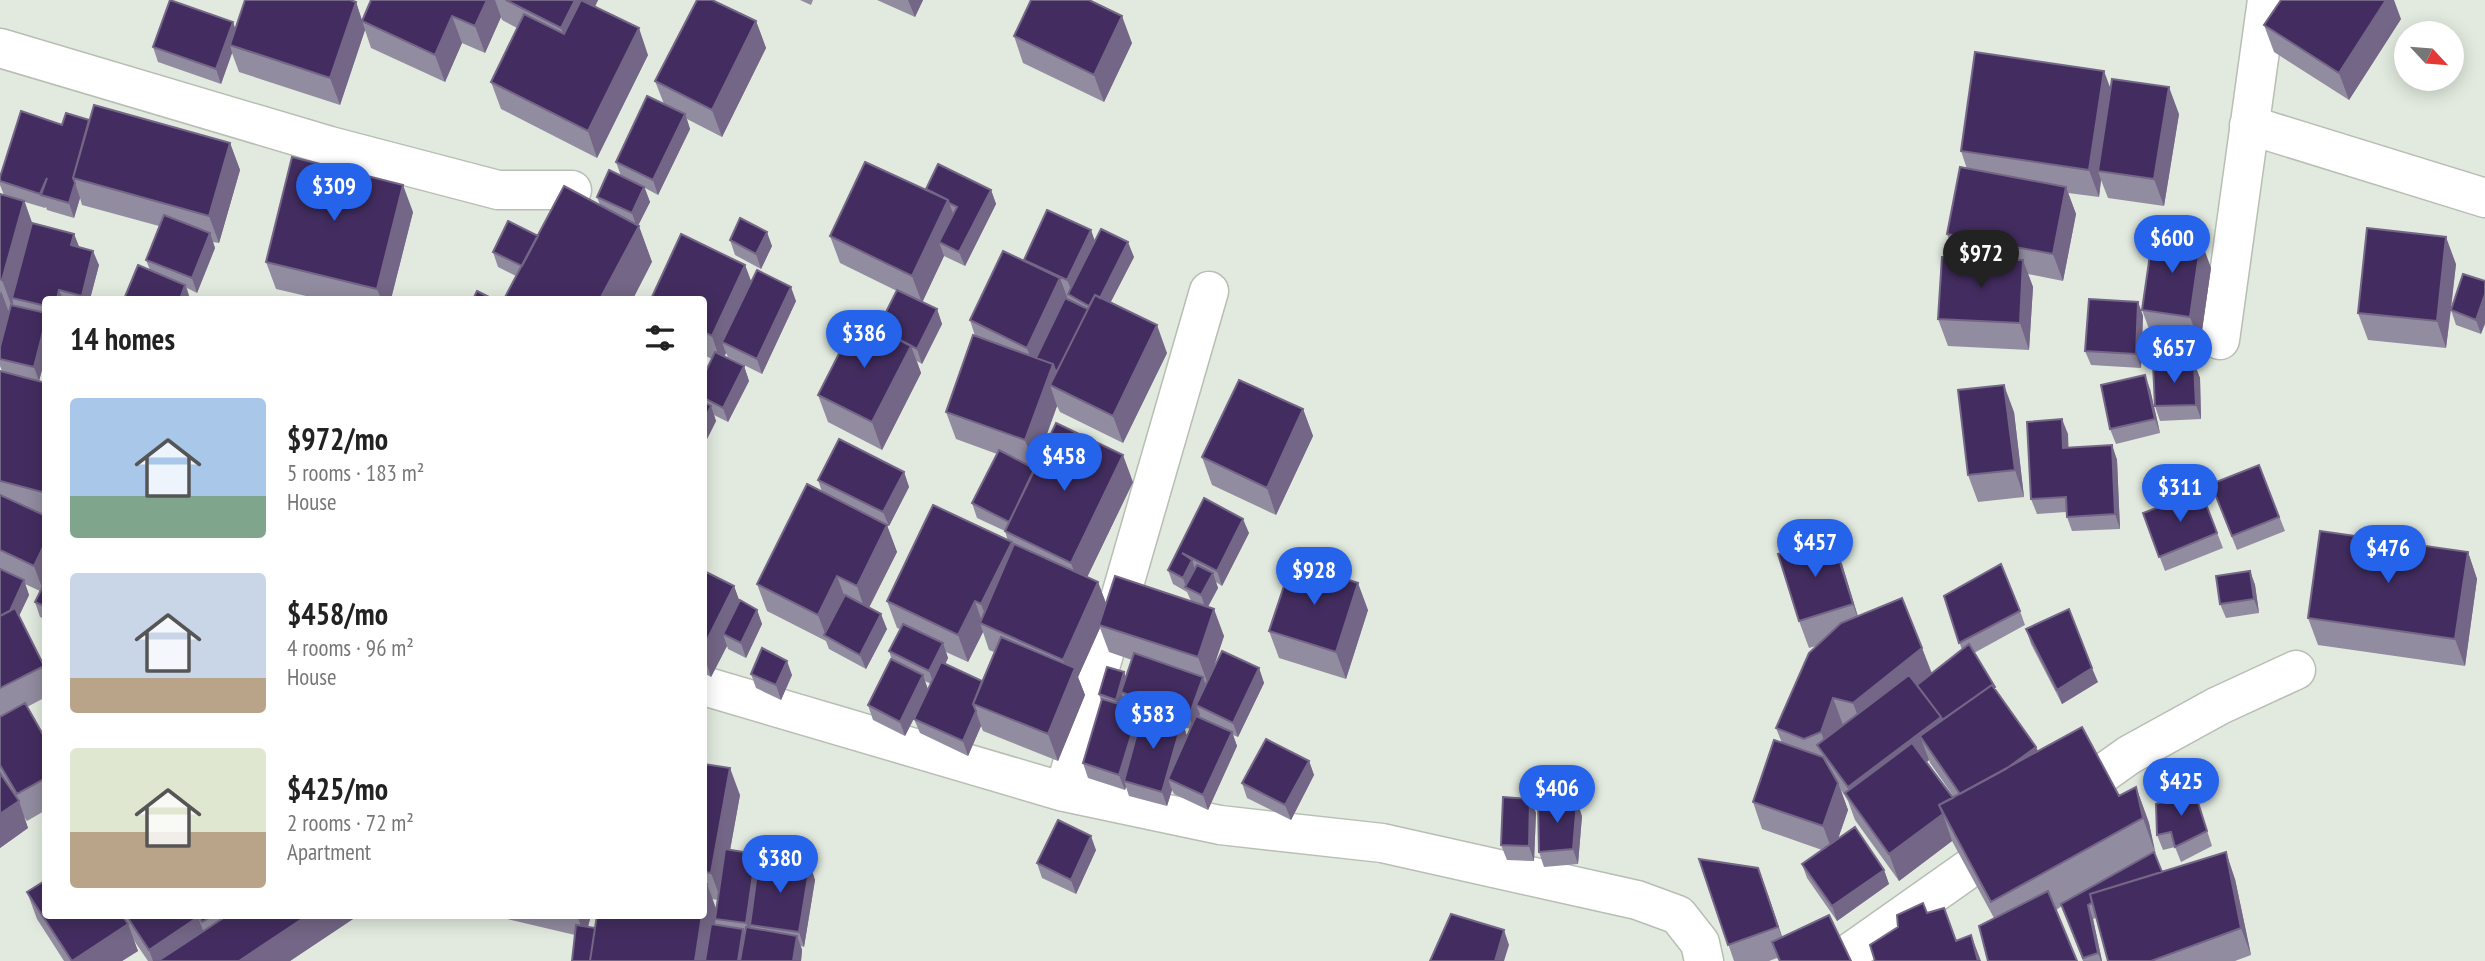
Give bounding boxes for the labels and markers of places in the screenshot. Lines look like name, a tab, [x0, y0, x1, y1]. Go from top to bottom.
pin: $309	[293, 164, 375, 223]
pin: $600	[2131, 216, 2213, 275]
pin: $972	[1940, 230, 2022, 290]
pin: $386	[823, 310, 905, 370]
pin: $657	[2133, 326, 2215, 385]
pin: $458	[1023, 434, 1105, 493]
pin: $311	[2139, 464, 2221, 524]
pin: $457	[1774, 520, 1856, 579]
pin: $476	[2347, 526, 2429, 585]
pin: $928	[1273, 548, 1355, 607]
pin: $583	[1112, 692, 1194, 751]
pin: $425	[2140, 758, 2222, 818]
pin: $406	[1516, 766, 1598, 825]
pin: $380	[739, 836, 821, 895]

